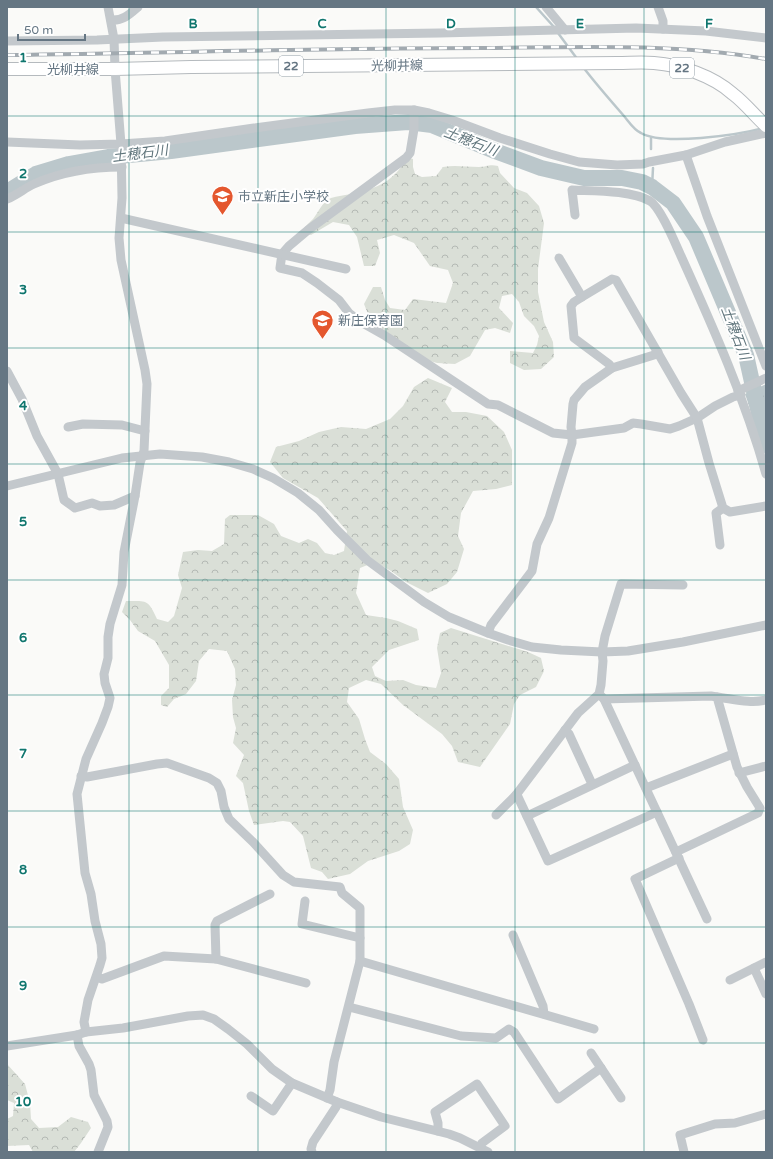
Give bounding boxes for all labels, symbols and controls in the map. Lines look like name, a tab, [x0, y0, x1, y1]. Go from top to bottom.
scale bar	[18, 16, 85, 42]
text: B	[188, 16, 198, 32]
text: C	[317, 16, 327, 32]
text: D	[446, 16, 456, 32]
text: E	[576, 16, 584, 32]
text: F	[705, 16, 713, 32]
text: 50 m	[24, 23, 53, 37]
text: 1	[19, 50, 27, 66]
road number: 22	[279, 56, 303, 76]
street label: 光柳井線	[371, 58, 423, 74]
road number: 22	[670, 58, 694, 78]
street label: 光柳井線	[47, 62, 99, 78]
water label: 土穂石川	[442, 123, 502, 160]
water label: 土穂石川	[111, 141, 171, 165]
text: 2	[19, 166, 27, 182]
school or university icon: 市立新庄小学校	[210, 183, 236, 216]
place label: 市立新庄小学校	[238, 189, 329, 205]
text: 3	[19, 282, 27, 298]
water label: 土穂石川	[718, 304, 754, 364]
school or university icon: 新庄保育園	[310, 307, 336, 340]
place label: 新庄保育園	[338, 313, 403, 329]
text: 4	[19, 398, 28, 414]
text: 5	[19, 514, 27, 530]
text: 6	[19, 630, 27, 646]
text: 7	[19, 746, 27, 762]
text: 8	[19, 862, 27, 878]
text: 9	[19, 978, 27, 994]
text: 10	[15, 1094, 31, 1110]

